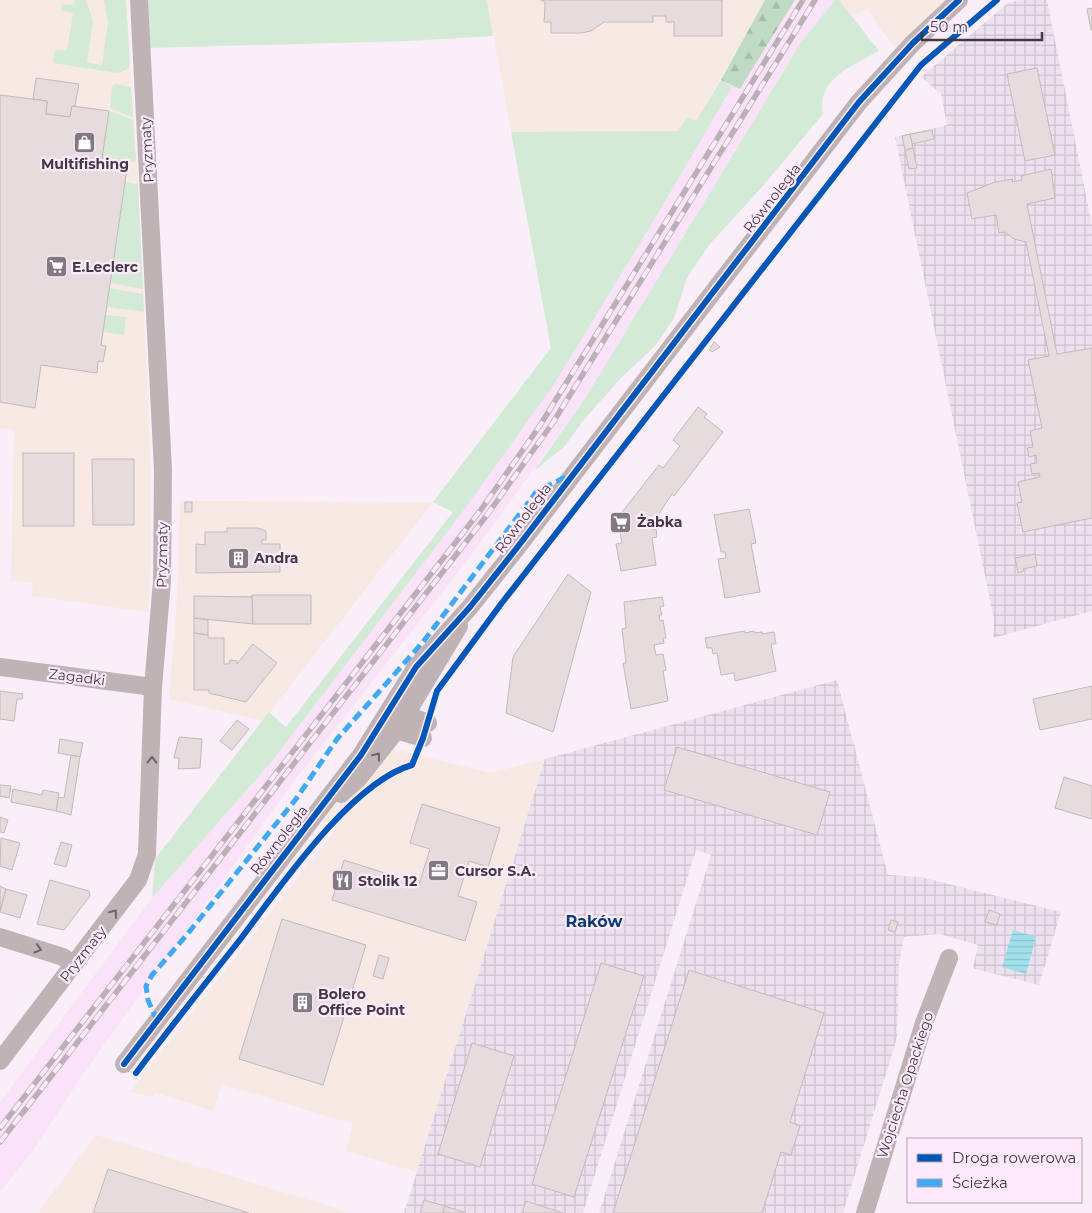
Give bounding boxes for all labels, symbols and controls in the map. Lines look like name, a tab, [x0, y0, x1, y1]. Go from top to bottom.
scale bar	[922, 10, 1042, 42]
text: 50 m	[930, 17, 968, 36]
street label: Pryzmaty	[136, 116, 158, 183]
shop icon: Multifishing	[73, 130, 97, 154]
place label: Multifishing	[41, 155, 129, 173]
street label: Równoległa	[739, 160, 805, 236]
supermarket icon: E.Leclerc	[44, 255, 68, 279]
place label: E.Leclerc	[72, 258, 139, 276]
street label: Równoległa	[491, 479, 555, 557]
supermarket icon: Żabka	[609, 510, 633, 534]
place label: Żabka	[637, 513, 682, 531]
street label: Pryzmaty	[152, 522, 172, 588]
building icon: Andra	[226, 546, 250, 570]
place label: Andra	[253, 549, 298, 567]
street label: Zagadki	[48, 665, 106, 689]
one-way arrow	[372, 752, 381, 761]
one-way arrow	[147, 756, 157, 764]
street label: Równoległa	[246, 802, 312, 878]
office icon: Cursor S.A.	[427, 859, 451, 883]
place label: Cursor S.A.	[455, 862, 536, 880]
restaurant icon: Stolik 12	[330, 869, 354, 893]
place label: Stolik 12	[358, 872, 417, 890]
one-way arrow	[109, 910, 117, 919]
district label: Raków	[566, 912, 622, 931]
street label: Pryzmaty	[56, 922, 111, 985]
one-way arrow	[33, 943, 42, 953]
place label: Bolero Office Point	[318, 985, 405, 1019]
building icon: Bolero Office Point	[290, 990, 314, 1014]
street label: Wojciecha Opackiego	[873, 1009, 937, 1160]
legend	[907, 1138, 1082, 1203]
text: Droga rowerowa	[952, 1148, 1076, 1167]
text: Ścieżka	[952, 1173, 1008, 1192]

